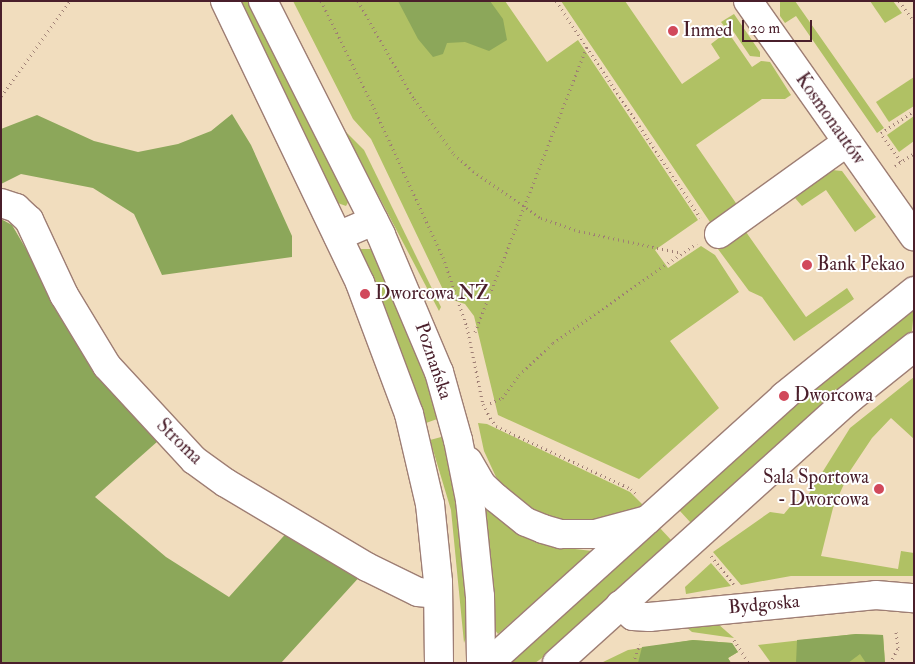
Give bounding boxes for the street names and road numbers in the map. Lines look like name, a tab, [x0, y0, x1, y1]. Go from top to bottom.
street label: Kosmonautów	[790, 69, 870, 169]
street label: Poznańska	[409, 320, 457, 402]
street label: Stroma	[151, 415, 207, 469]
street label: Bydgoska	[727, 591, 801, 619]

